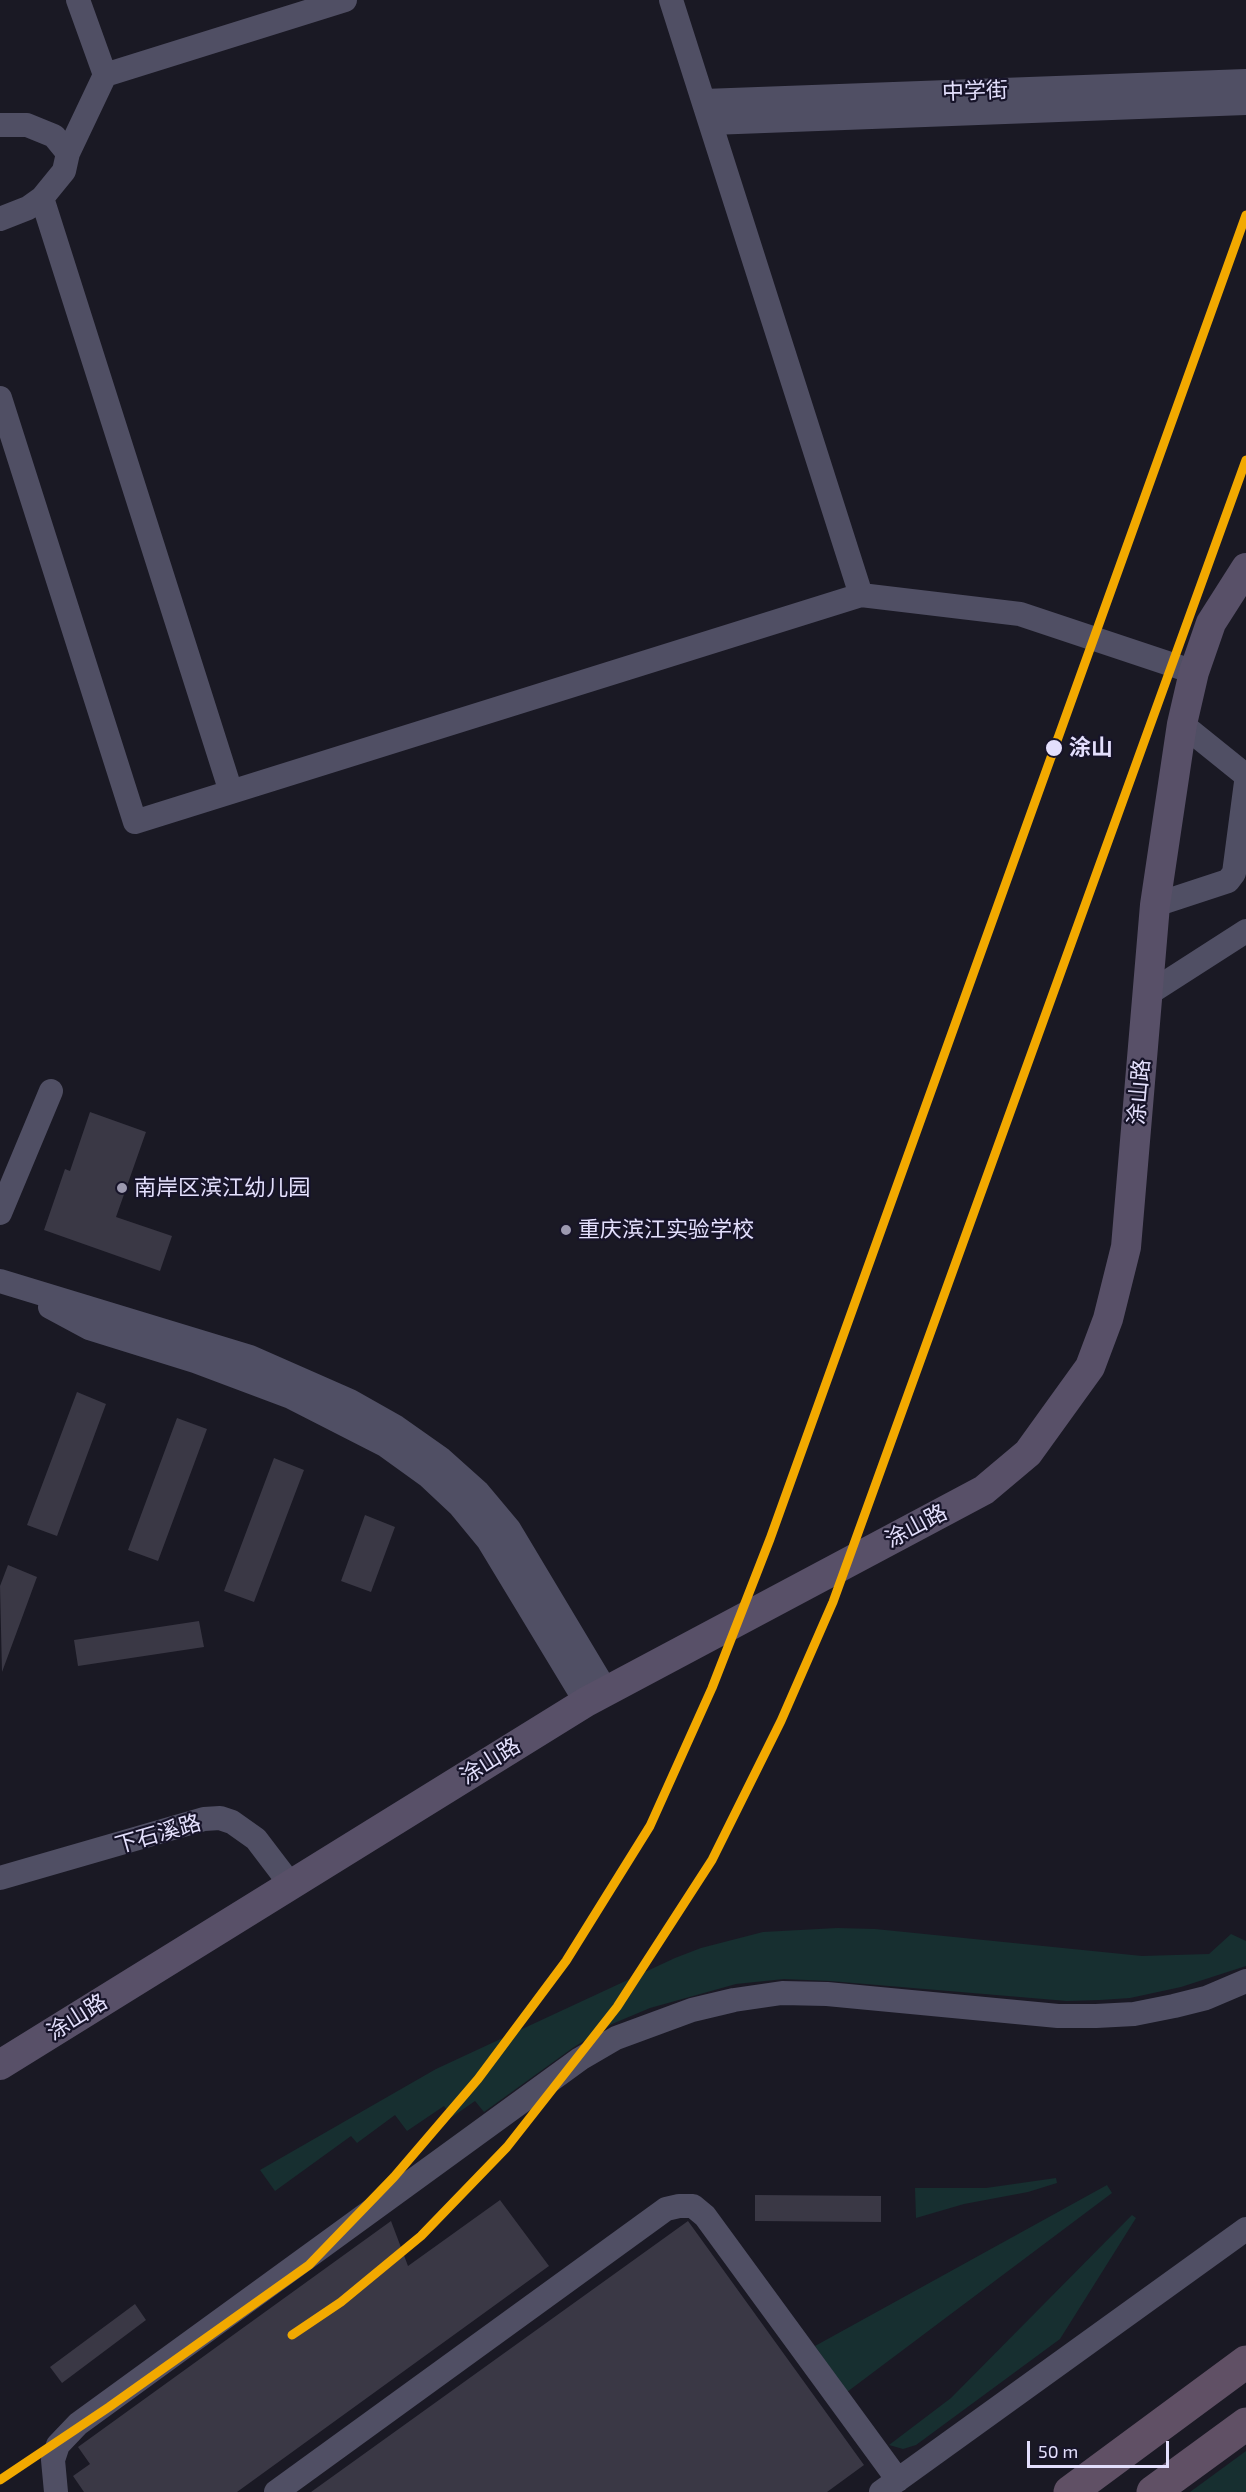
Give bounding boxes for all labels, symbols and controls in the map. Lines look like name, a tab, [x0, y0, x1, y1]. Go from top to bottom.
street label: 中学街	[942, 77, 1008, 105]
place label: 涂山	[1069, 735, 1113, 761]
marker: 涂山	[1044, 738, 1064, 758]
street label: 涂山路	[1123, 1058, 1155, 1126]
place label: 南岸区滨江幼儿园	[134, 1175, 310, 1201]
marker: 南岸区滨江幼儿园	[115, 1181, 129, 1195]
place label: 重庆滨江实验学校	[578, 1217, 754, 1243]
marker: 重庆滨江实验学校	[559, 1223, 573, 1237]
street label: 涂山路	[881, 1499, 951, 1553]
street label: 涂山路	[455, 1732, 525, 1790]
street label: 下石溪路	[112, 1809, 204, 1859]
street label: 涂山路	[42, 1988, 112, 2046]
scale bar	[1030, 2429, 1172, 2467]
text: 50 m	[1038, 2440, 1078, 2462]

